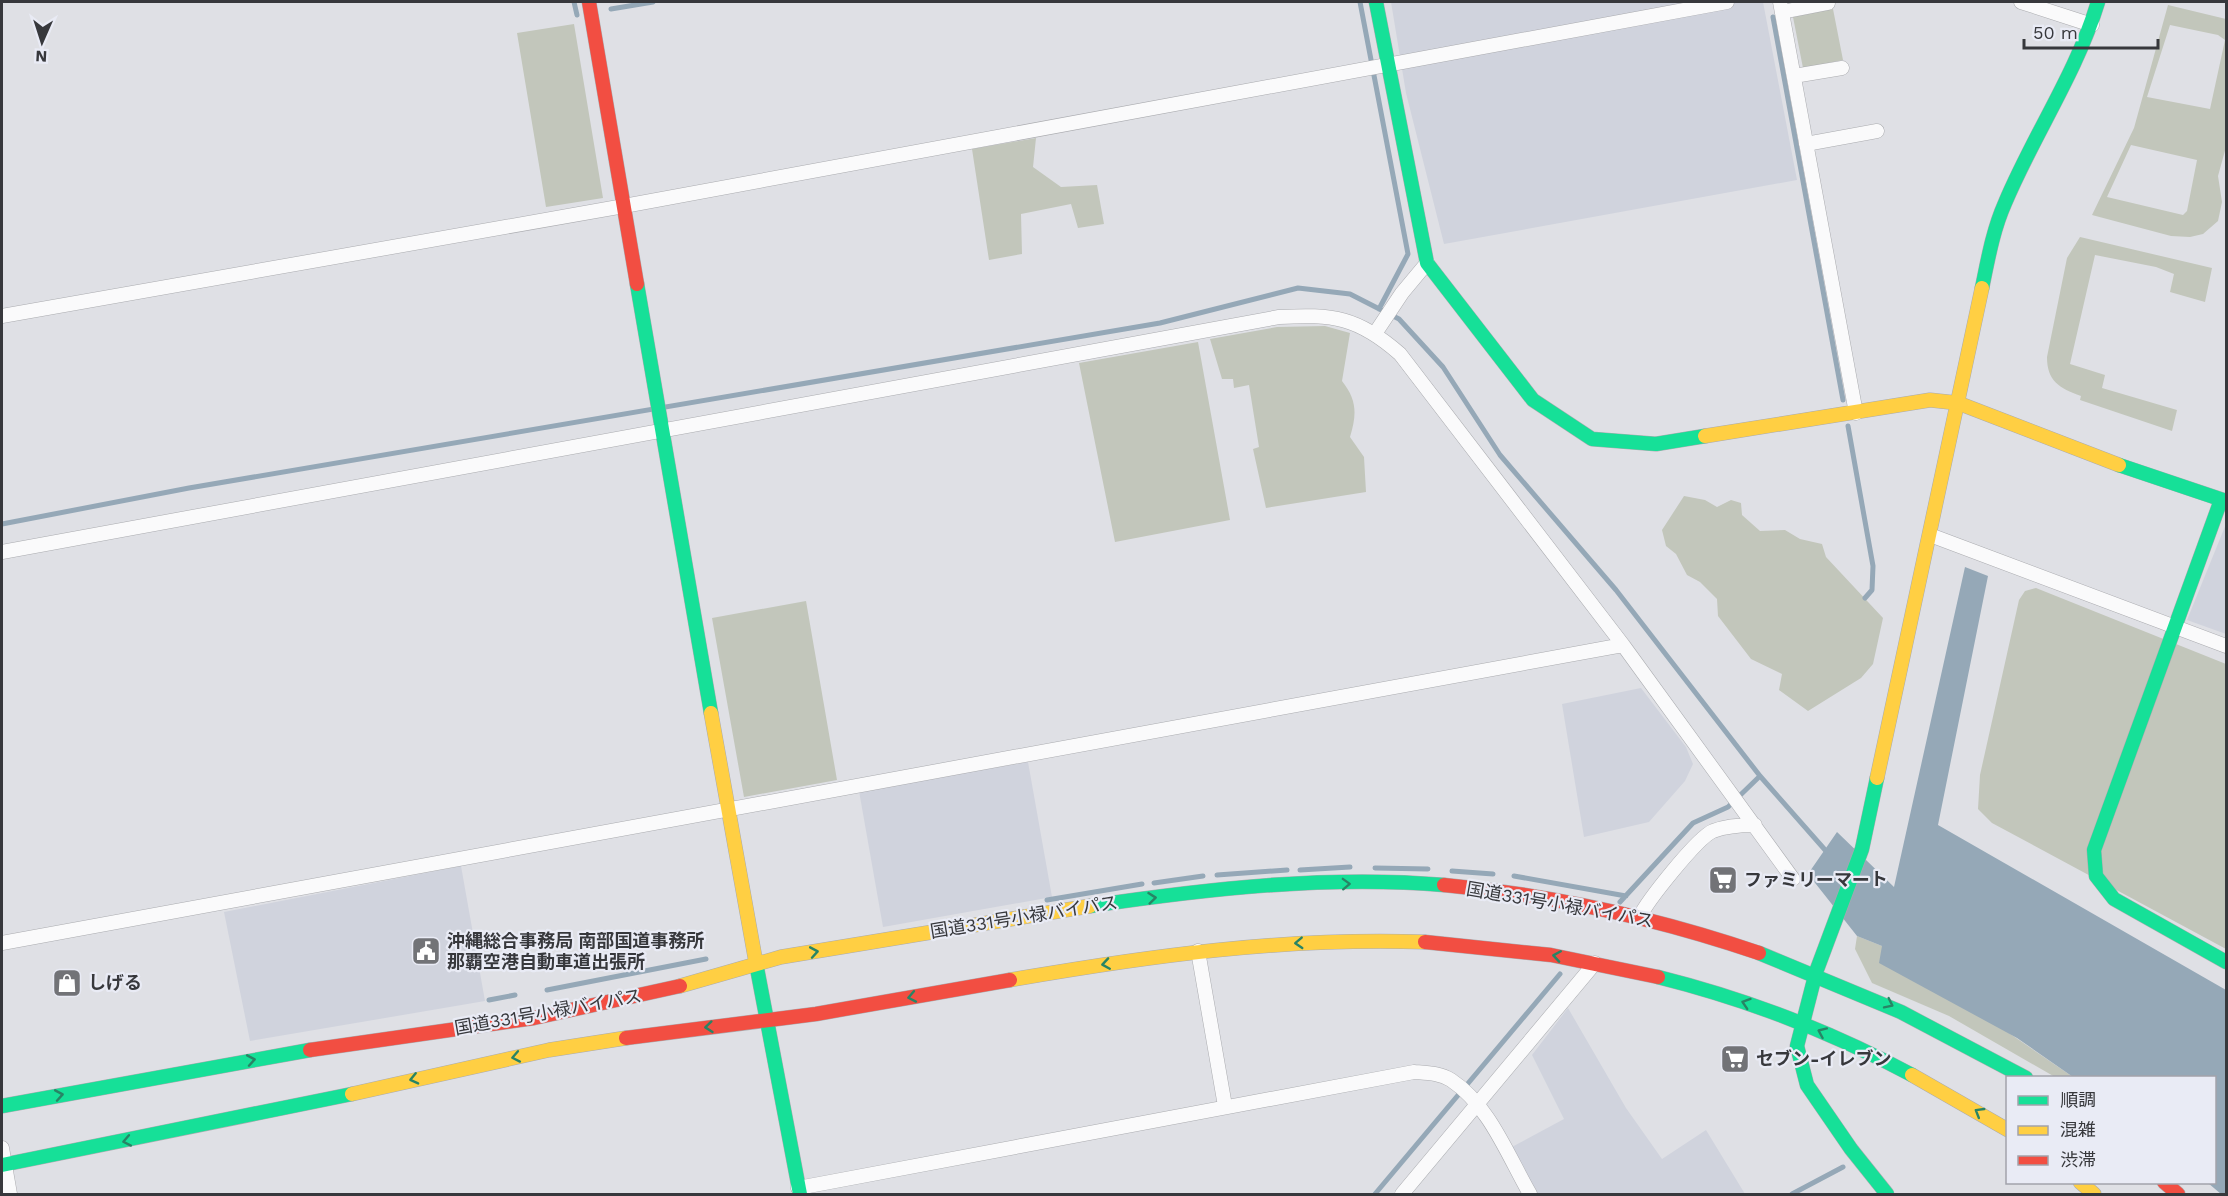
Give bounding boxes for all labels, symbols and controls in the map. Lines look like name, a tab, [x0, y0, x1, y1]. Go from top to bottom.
north arrow	[12, 12, 72, 72]
scale bar	[2024, 12, 2158, 50]
text: 50 m	[2033, 22, 2078, 43]
text: N	[35, 47, 48, 66]
supermarket icon: ファミリーマート	[1707, 864, 1739, 896]
place label: ファミリーマート	[1744, 869, 1888, 890]
one-way arrow	[1342, 878, 1351, 891]
street label: 国道331号小禄バイパス	[1465, 878, 1655, 931]
street label: 国道331号小禄バイパス	[929, 891, 1119, 942]
one-way arrow	[1147, 892, 1156, 905]
place label: 沖縄総合事務局 南部国道事務所 那覇空港自動車道出張所	[447, 930, 704, 972]
public building icon: 沖縄総合事務局 南部国道事務所 那覇空港自動車道出張所	[410, 935, 442, 967]
one-way arrow	[1295, 936, 1304, 949]
one-way arrow	[809, 946, 819, 959]
one-way arrow	[1552, 951, 1561, 963]
one-way arrow	[1101, 957, 1111, 970]
shop icon: しげる	[51, 967, 83, 999]
place label: しげる	[88, 972, 142, 993]
street label: 国道331号小禄バイパス	[453, 985, 643, 1038]
one-way arrow	[907, 990, 917, 1003]
one-way arrow	[1882, 997, 1893, 1009]
one-way arrow	[1741, 998, 1752, 1010]
one-way arrow	[704, 1020, 713, 1033]
one-way arrow	[1818, 1027, 1829, 1039]
supermarket icon: セブン-イレブン	[1719, 1043, 1751, 1075]
place label: セブン-イレブン	[1756, 1048, 1892, 1069]
one-way arrow	[512, 1050, 522, 1063]
one-way arrow	[245, 1054, 255, 1067]
one-way arrow	[410, 1071, 420, 1084]
legend	[2006, 1076, 2216, 1184]
one-way arrow	[54, 1089, 64, 1102]
text: 順調	[2060, 1089, 2096, 1110]
one-way arrow	[1975, 1108, 1985, 1120]
text: 混雑	[2060, 1119, 2096, 1140]
one-way arrow	[122, 1134, 132, 1147]
text: 渋滞	[2060, 1149, 2096, 1170]

